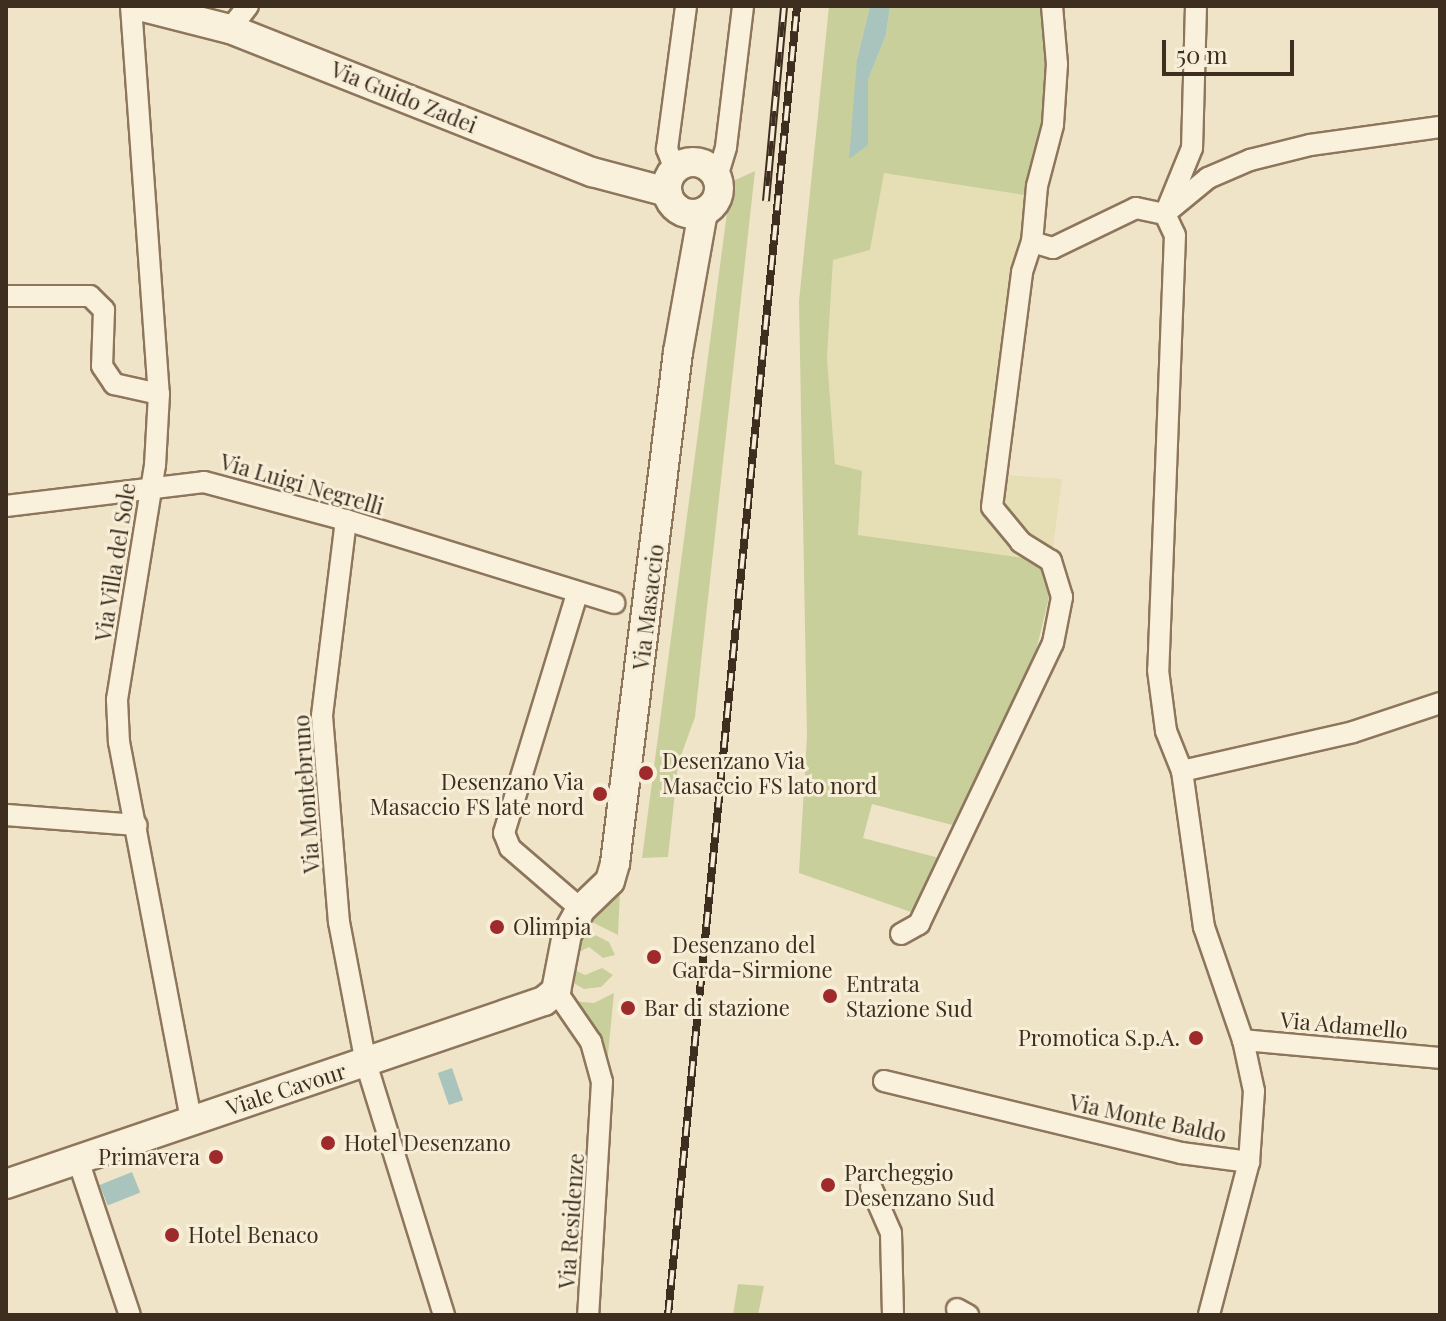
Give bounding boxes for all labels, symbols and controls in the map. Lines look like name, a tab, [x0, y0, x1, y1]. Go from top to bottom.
scale bar	[1166, 24, 1298, 74]
text: 50 m	[1176, 38, 1228, 70]
street label: Via Guido Zadei	[327, 56, 481, 138]
street label: Via Luigi Negrelli	[217, 448, 387, 520]
street label: Via Villa del Sole	[89, 480, 141, 644]
street label: Via Masaccio	[627, 542, 669, 672]
street label: Via Montebruno	[287, 714, 325, 874]
place label: Desenzano Via Masaccio FS lato nord	[662, 747, 878, 798]
marker: Desenzano Via Masaccio FS lato nord	[637, 764, 655, 782]
place label: Desenzano Via Masaccio FS late nord	[369, 768, 584, 820]
marker: Desenzano Via Masaccio FS late nord	[591, 785, 609, 803]
place label: Olimpia	[513, 914, 592, 940]
marker: Olimpia	[488, 918, 506, 936]
place label: Desenzano del Garda-Sirmione	[672, 931, 833, 982]
marker: Desenzano del Garda-Sirmione	[643, 946, 665, 968]
place label: Entrata Stazione Sud	[846, 970, 973, 1022]
marker: Entrata Stazione Sud	[821, 987, 839, 1005]
place label: Bar di stazione	[644, 995, 790, 1021]
marker: Bar di stazione	[619, 999, 637, 1017]
street label: Via Adamello	[1279, 1006, 1409, 1044]
place label: Promotica S.p.A.	[1018, 1025, 1180, 1051]
marker: Promotica S.p.A.	[1187, 1029, 1205, 1047]
street label: Viale Cavour	[223, 1057, 349, 1121]
street label: Via Monte Baldo	[1067, 1088, 1229, 1148]
place label: Hotel Desenzano	[344, 1130, 511, 1156]
marker: Hotel Desenzano	[319, 1134, 337, 1152]
place label: Primavera	[98, 1144, 200, 1170]
marker: Primavera	[207, 1148, 225, 1166]
street label: Via Residenze	[553, 1152, 589, 1290]
place label: Parcheggio Desenzano Sud	[844, 1159, 995, 1210]
marker: Parcheggio Desenzano Sud	[819, 1176, 837, 1194]
place label: Hotel Benaco	[188, 1222, 319, 1248]
marker: Hotel Benaco	[163, 1226, 181, 1244]

